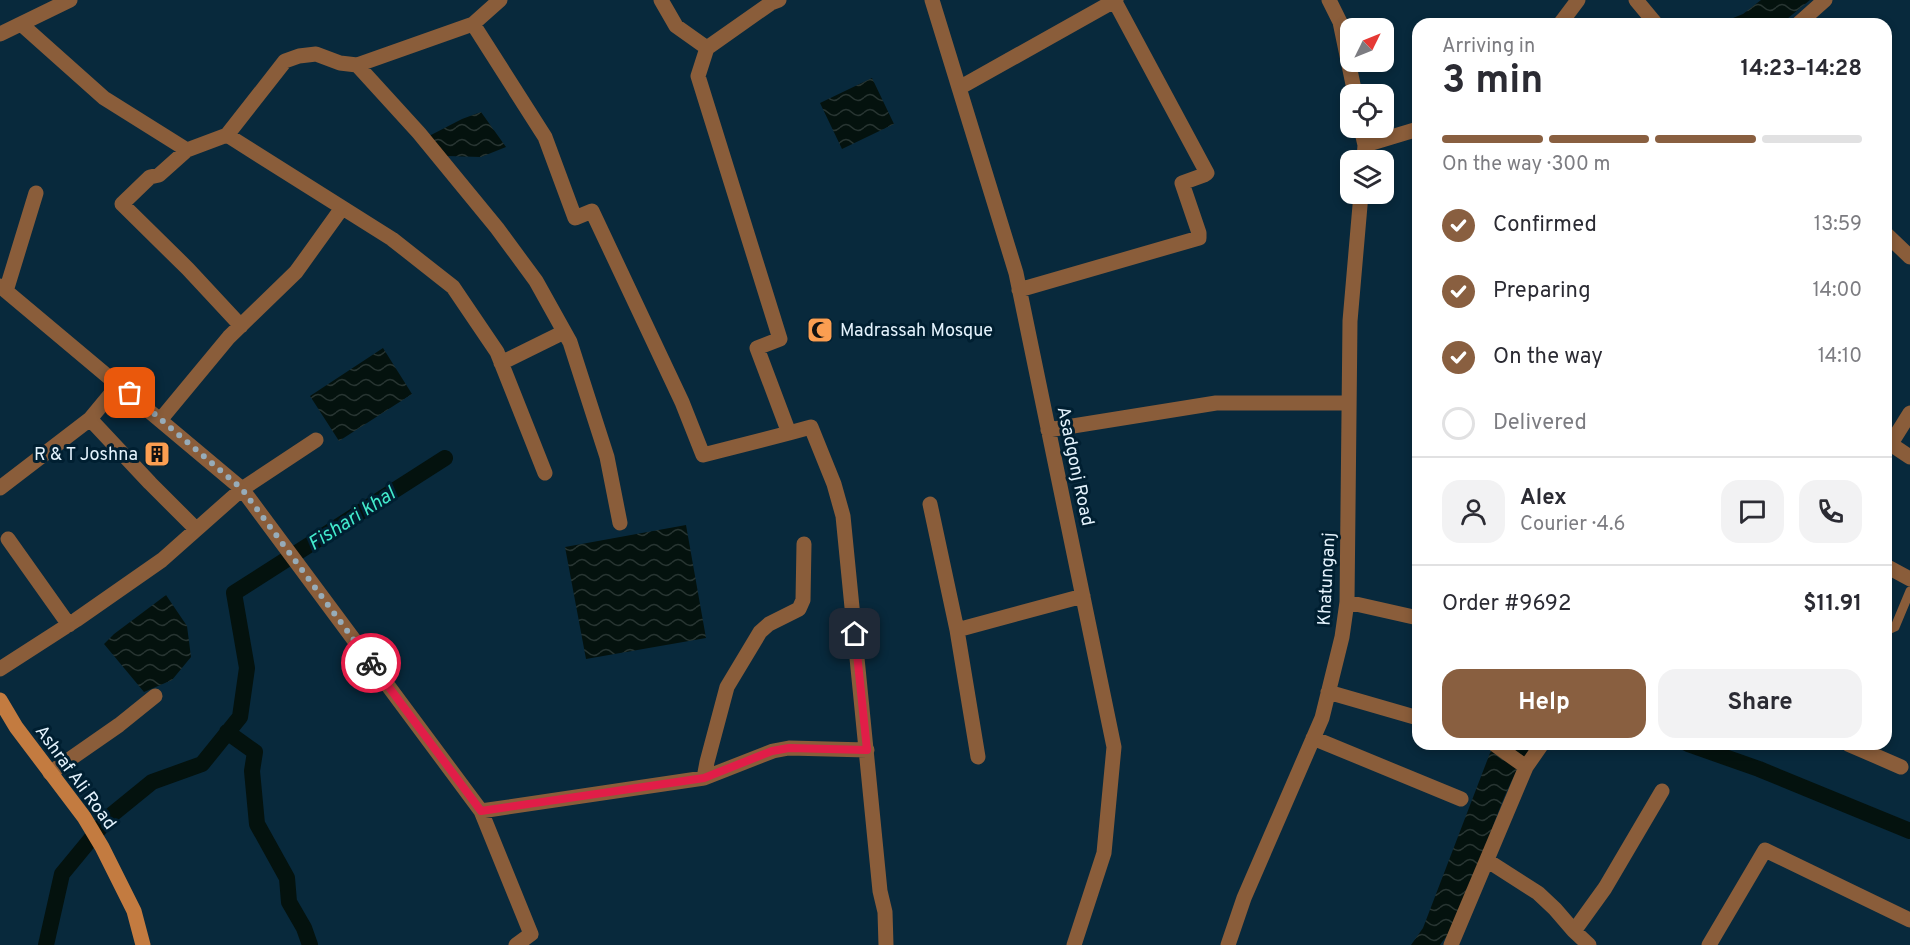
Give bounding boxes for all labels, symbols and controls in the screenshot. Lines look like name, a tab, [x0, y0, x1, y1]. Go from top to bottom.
north arrow	[1340, 18, 1394, 72]
map controls	[1340, 18, 1394, 204]
text: Arriving in	[1442, 34, 1535, 60]
text: 14:23–14:28	[1741, 56, 1862, 83]
text: 3 min	[1442, 58, 1543, 107]
button: locate	[1340, 84, 1394, 138]
button: layers	[1340, 150, 1394, 204]
text: On the way · 300 m	[1442, 152, 1610, 178]
icon: check	[1442, 209, 1475, 242]
text: Confirmed	[1493, 212, 1597, 239]
text: 13:59	[1814, 212, 1862, 238]
icon: check	[1442, 275, 1475, 308]
text: Preparing	[1493, 278, 1591, 305]
text: 14:00	[1813, 278, 1862, 304]
mosque icon: Madrassah Mosque	[805, 315, 835, 345]
place label: Madrassah Mosque	[840, 320, 993, 343]
icon: check	[1442, 341, 1475, 374]
text: On the way	[1493, 344, 1603, 371]
text: 14:10	[1818, 344, 1862, 370]
pin	[104, 367, 155, 418]
icon: bag	[113, 376, 146, 409]
street label: Asadgonj Road	[1051, 405, 1098, 528]
text: Delivered	[1493, 410, 1587, 437]
building icon: R & T Joshna	[142, 439, 172, 469]
place label: R & T Joshna	[34, 444, 138, 467]
button: person	[1442, 480, 1505, 543]
button: chat	[1721, 480, 1784, 543]
button: phone	[1799, 480, 1862, 543]
water label: Fishari khal	[303, 481, 402, 558]
text: Alex	[1520, 485, 1567, 512]
text: Courier · 4.6	[1520, 512, 1625, 538]
street label: Khatunganj	[1314, 532, 1341, 626]
text: Order #9692	[1442, 591, 1571, 618]
text: $11.91	[1803, 591, 1862, 618]
pin	[829, 608, 880, 659]
icon: home	[838, 617, 871, 650]
courier	[341, 633, 401, 693]
icon: bike	[355, 647, 388, 680]
button: Help	[1442, 669, 1646, 738]
button: Share	[1658, 669, 1862, 738]
street label: Ashraf Ali Road	[29, 721, 121, 835]

